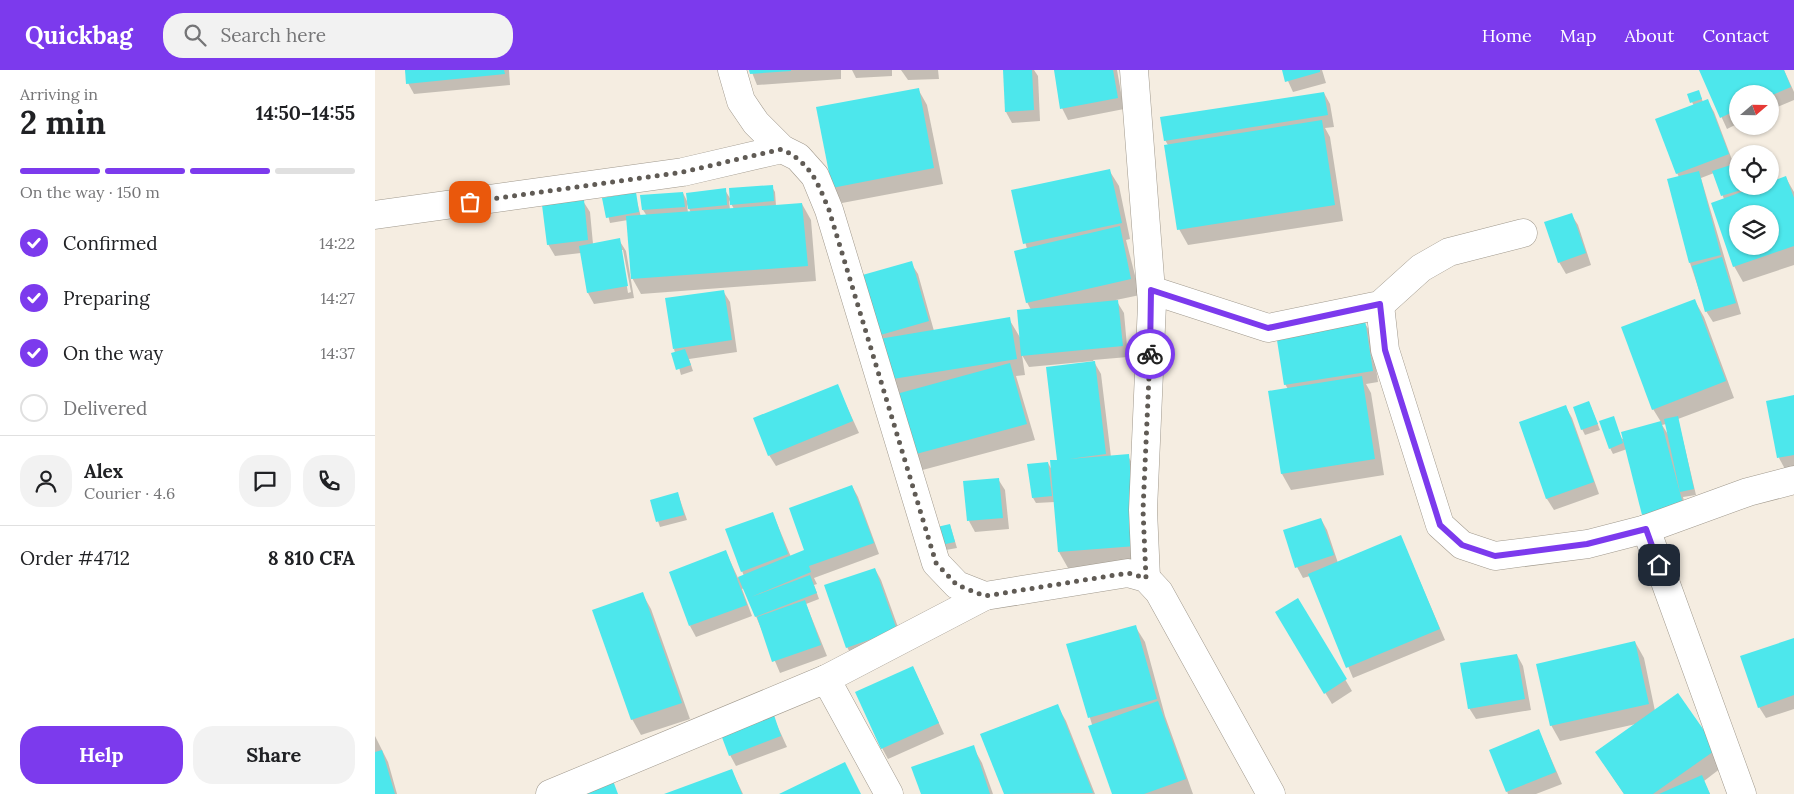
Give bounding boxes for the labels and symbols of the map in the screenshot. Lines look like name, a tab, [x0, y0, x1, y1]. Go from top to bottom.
north arrow	[1729, 85, 1779, 135]
pin	[449, 181, 491, 223]
courier	[1125, 329, 1175, 379]
pin	[1638, 544, 1680, 586]

